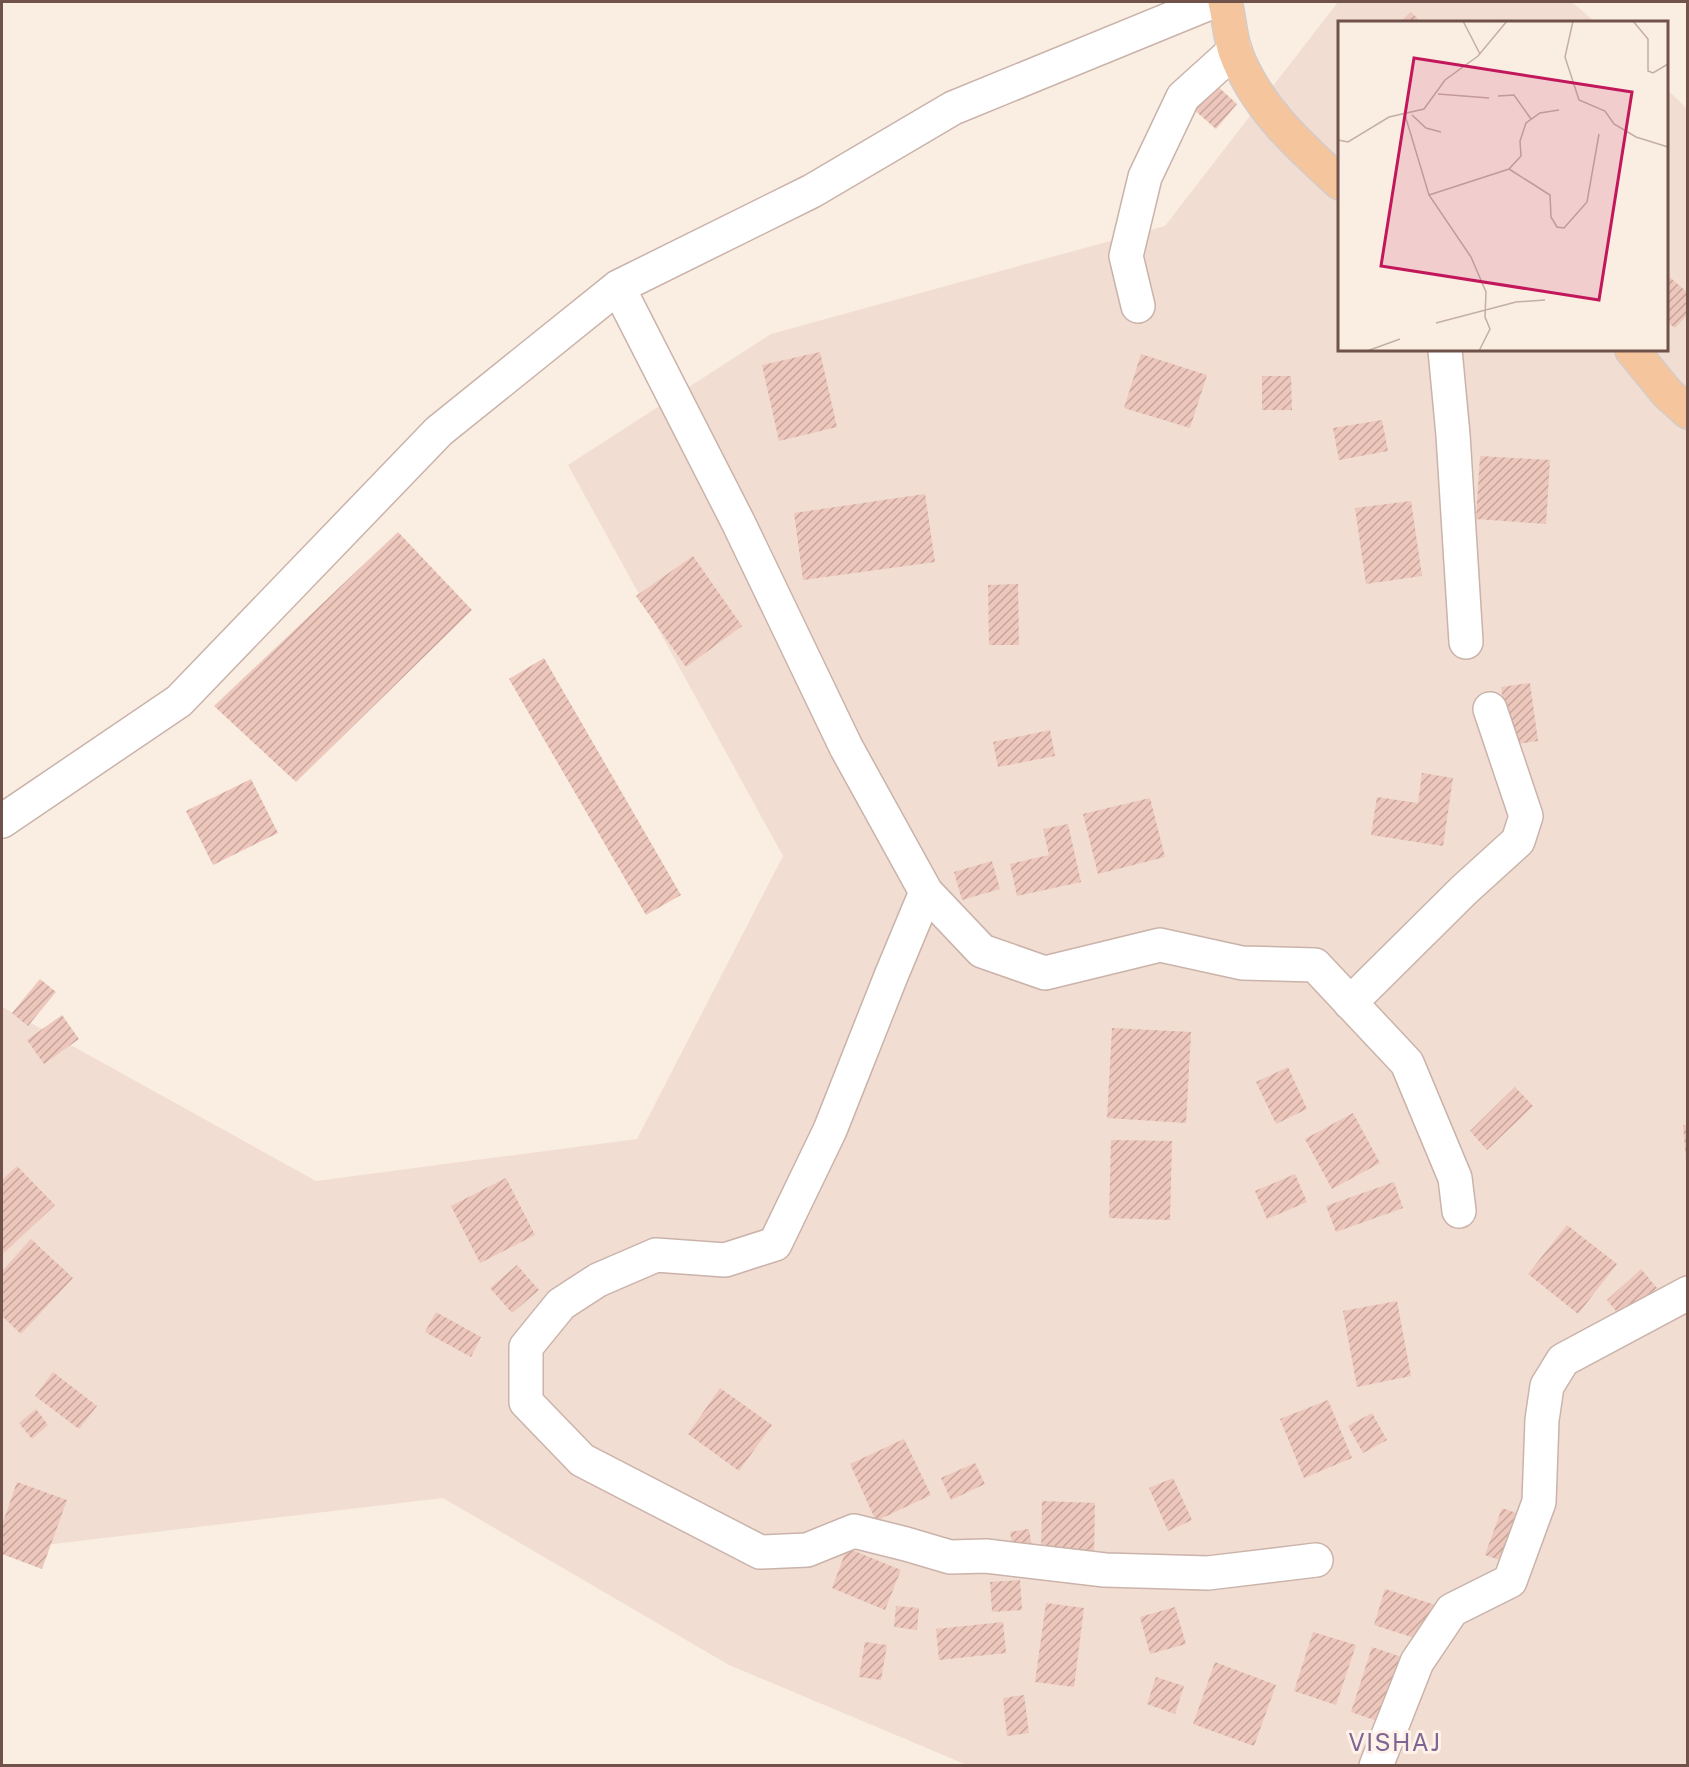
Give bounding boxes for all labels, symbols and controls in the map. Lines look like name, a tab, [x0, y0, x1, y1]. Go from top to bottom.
inset map	[1338, 21, 1668, 351]
district label: VISHAJ	[1349, 1728, 1441, 1756]

